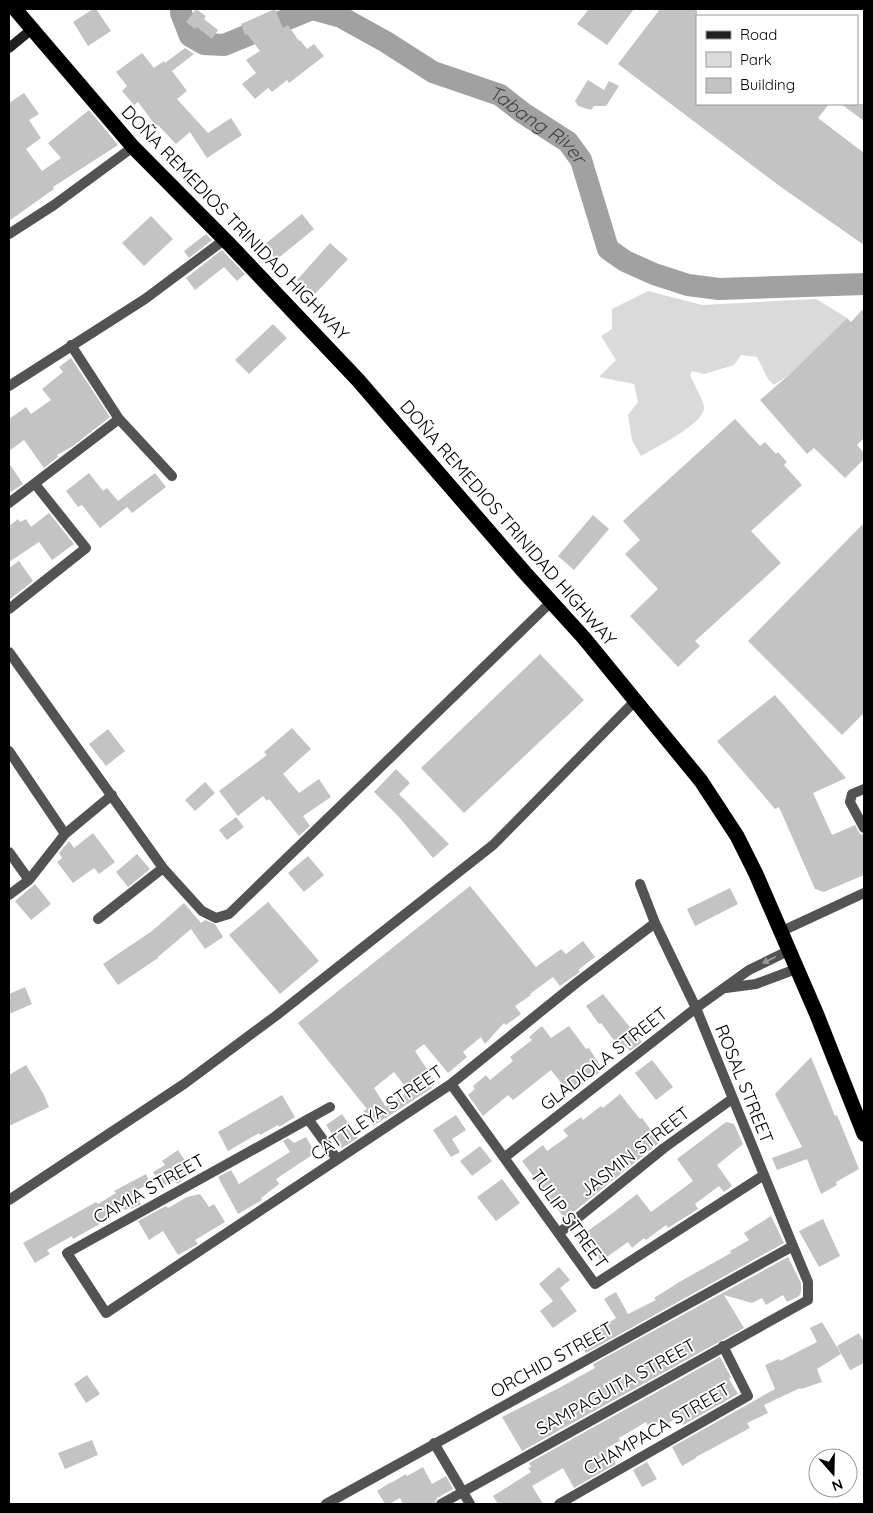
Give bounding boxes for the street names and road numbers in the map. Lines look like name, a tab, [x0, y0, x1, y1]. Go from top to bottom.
street label: DOÑA REMEDIOS TRINIDAD HIGHWAY	[117, 100, 354, 345]
street label: DOÑA REMEDIOS TRINIDAD HIGHWAY	[395, 395, 621, 650]
street label: GLADIOLA STREET	[535, 1002, 672, 1116]
street label: ROSAL STREET	[710, 1021, 779, 1147]
street label: CATTLEYA STREET	[306, 1060, 447, 1165]
street label: JASMIN STREET	[575, 1101, 694, 1202]
street label: CAMIA STREET	[89, 1148, 209, 1229]
street label: TULIP STREET	[525, 1164, 613, 1273]
street label: ORCHID STREET	[486, 1316, 617, 1403]
street label: SAMPAGUITA STREET	[532, 1333, 700, 1440]
street label: CHAMPACA STREET	[579, 1377, 734, 1480]

